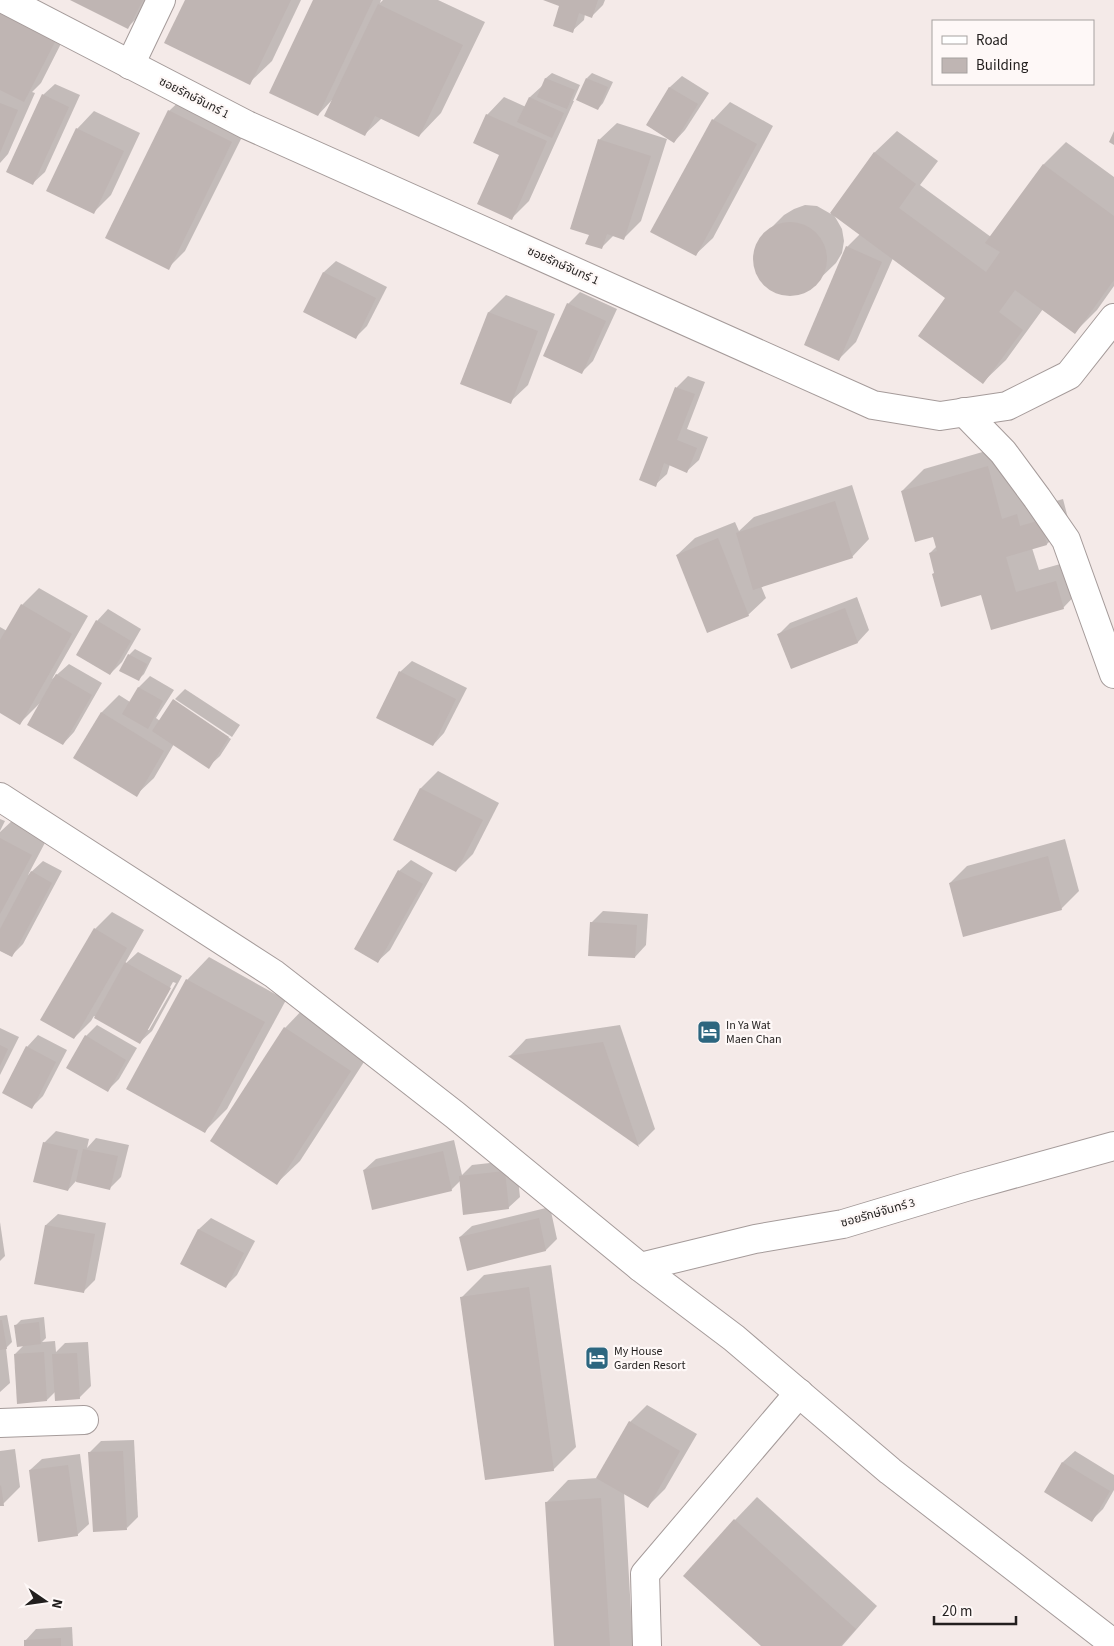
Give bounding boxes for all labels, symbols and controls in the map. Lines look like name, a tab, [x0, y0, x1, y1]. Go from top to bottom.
legend	[932, 20, 1094, 85]
text: Road	[976, 30, 1008, 51]
text: Building	[976, 55, 1029, 76]
street label: ซอยรักษ์จันทร์ 1	[156, 73, 232, 123]
street label: ซอยรักษ์จันทร์ 1	[525, 243, 602, 289]
place label: In Ya Wat Maen Chan	[726, 1017, 782, 1048]
hotel icon: In Ya Wat Maen Chan	[696, 1019, 722, 1045]
street label: ซอยรักษ์จันทร์ 3	[839, 1194, 917, 1232]
place label: My House Garden Resort	[614, 1343, 686, 1374]
hotel icon: My House Garden Resort	[584, 1345, 610, 1371]
north arrow	[20, 1576, 70, 1626]
scale bar	[934, 1594, 1016, 1626]
text: N	[46, 1597, 67, 1610]
text: 20 m	[942, 1601, 972, 1622]

